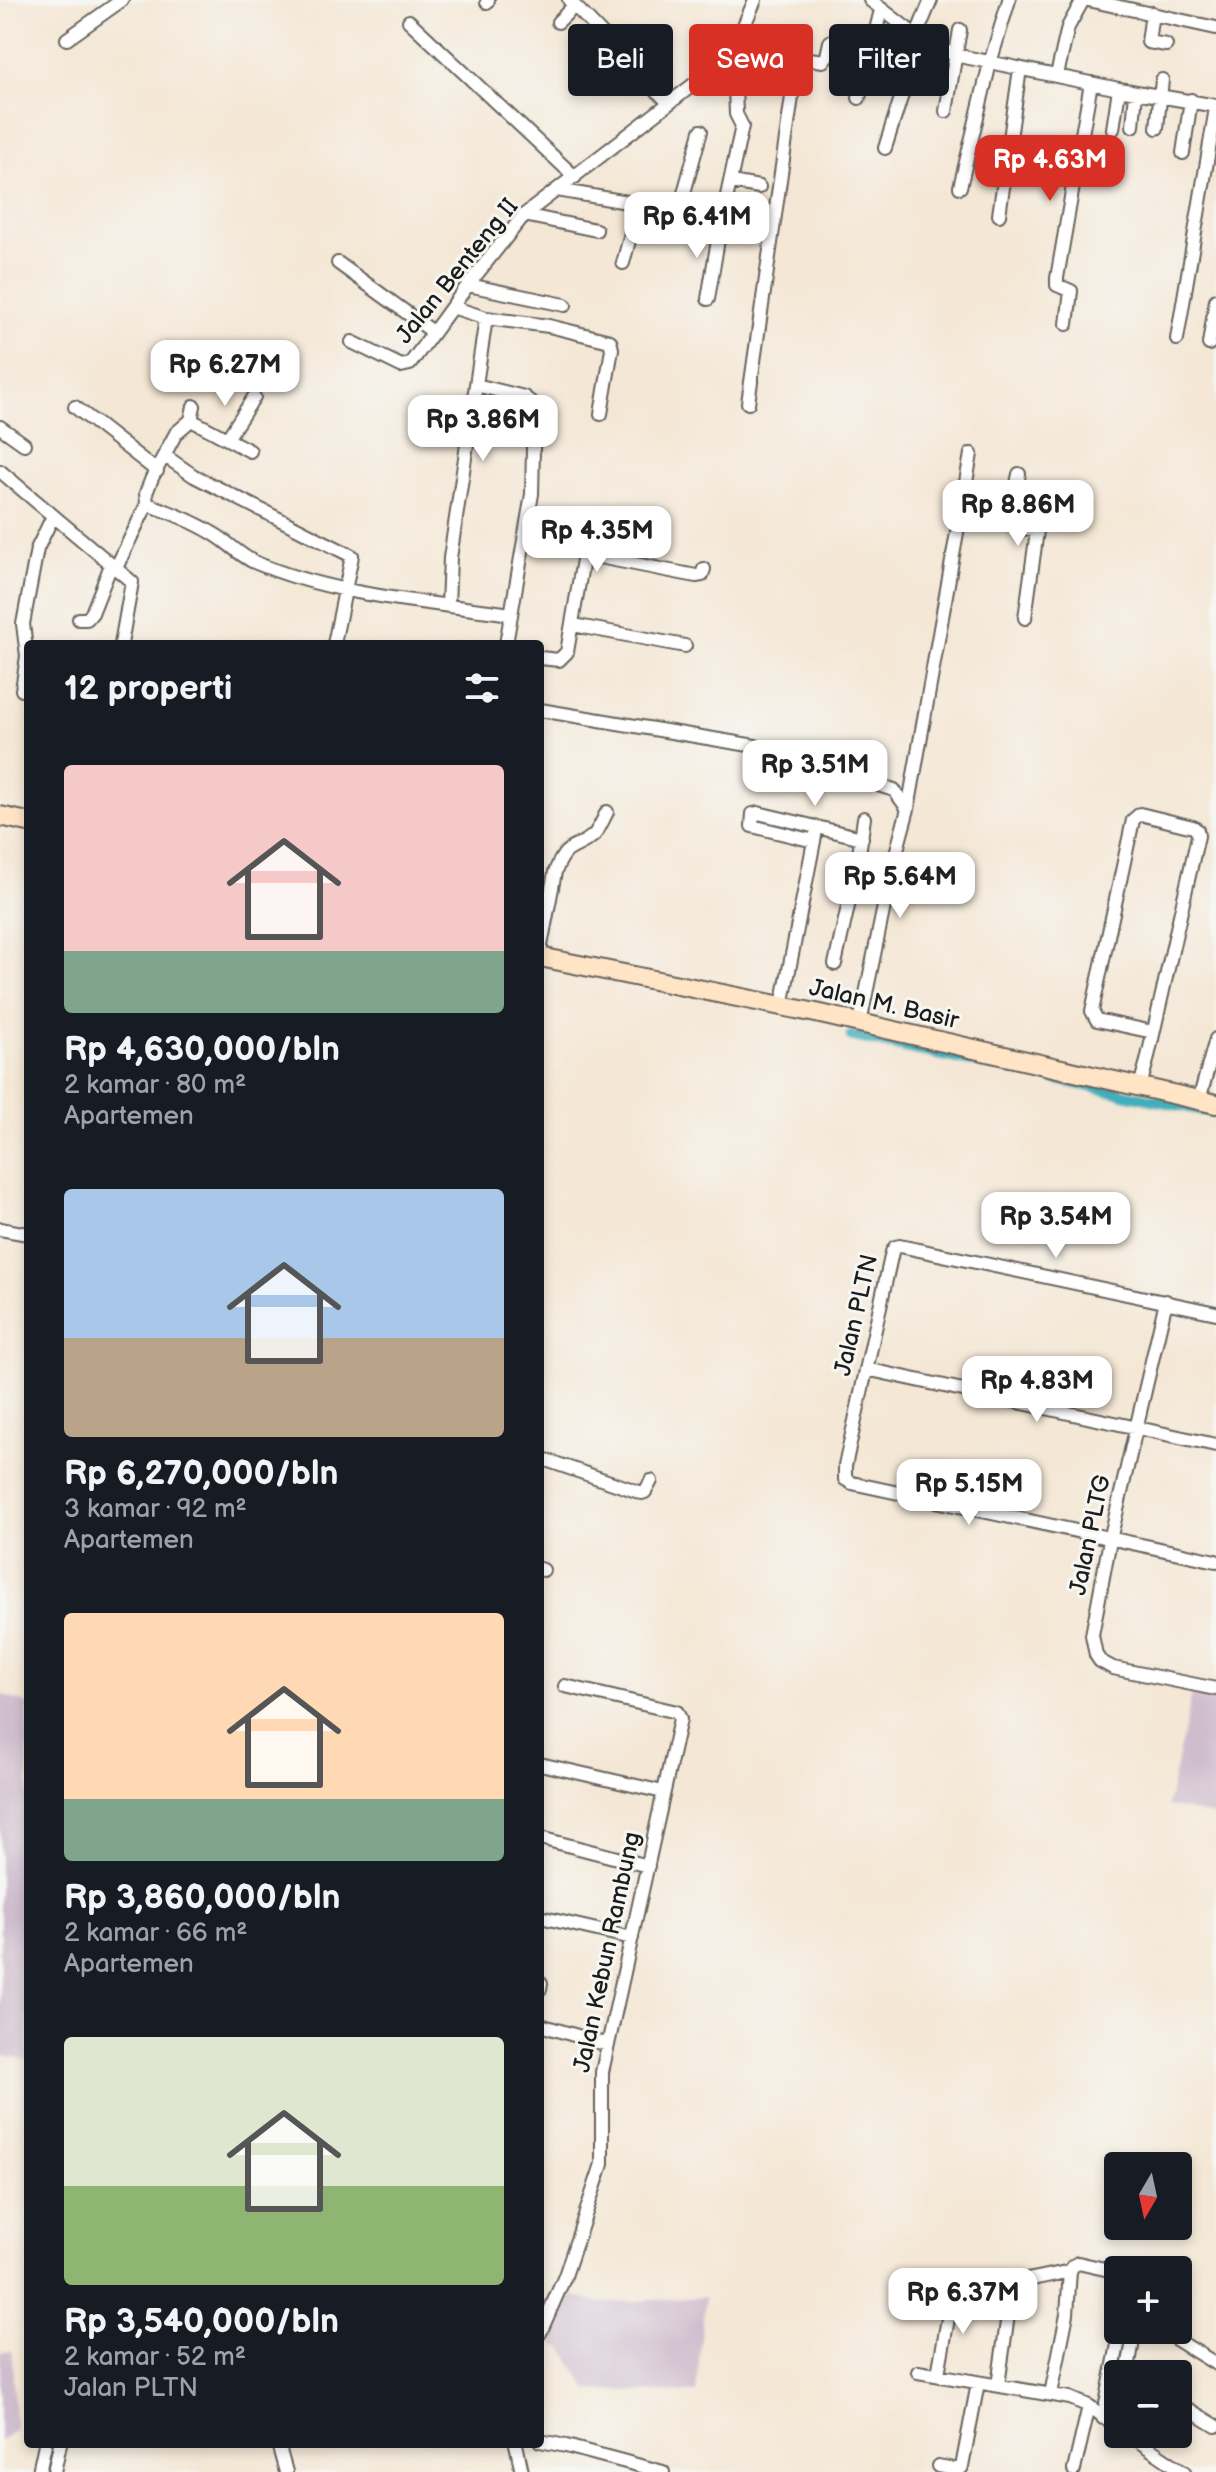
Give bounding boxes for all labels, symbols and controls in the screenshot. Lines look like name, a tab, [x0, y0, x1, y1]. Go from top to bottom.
chip: Beli	[568, 24, 673, 96]
chip: Sewa	[689, 24, 813, 96]
chip: Filter	[829, 24, 949, 96]
pin: Rp 4.63M	[967, 135, 1133, 203]
text: Rp 4.63M	[993, 145, 1107, 176]
pin: Rp 6.41M	[614, 192, 780, 260]
street label: Jalan Benteng II	[390, 193, 524, 349]
text: Rp 6.41M	[642, 202, 752, 233]
pin: Rp 6.27M	[142, 340, 308, 408]
text: Rp 6.27M	[169, 350, 281, 381]
pin: Rp 3.86M	[400, 395, 566, 463]
text: Rp 3.86M	[426, 405, 540, 436]
pin: Rp 8.86M	[935, 480, 1101, 548]
text: Rp 8.86M	[961, 490, 1075, 521]
pin: Rp 4.35M	[514, 506, 680, 574]
text: Rp 4.35M	[540, 516, 654, 547]
icon: filters	[460, 666, 504, 710]
text: 12 properti	[64, 668, 232, 709]
pin: Rp 3.51M	[732, 740, 898, 808]
text: Rp 3.51M	[760, 750, 870, 781]
icon: home	[212, 817, 356, 961]
pin: Rp 5.64M	[817, 852, 983, 920]
text: Rp 5.64M	[843, 862, 957, 893]
street label: Jalan M. Basir	[806, 973, 962, 1035]
text: Rp 4,630,000/bln	[64, 1029, 340, 1070]
text: 2 kamar · 80 m²	[64, 1070, 246, 1101]
text: Apartemen	[64, 1101, 194, 1132]
pin: Rp 3.54M	[973, 1192, 1139, 1260]
text: Rp 3.54M	[999, 1202, 1113, 1233]
icon: home	[212, 1241, 356, 1385]
street label: Jalan PLTN	[828, 1251, 884, 1379]
pin: Rp 4.83M	[954, 1356, 1120, 1424]
text: Rp 4.83M	[980, 1366, 1094, 1397]
text: Rp 6,270,000/bln	[64, 1453, 338, 1494]
pin: Rp 5.15M	[886, 1459, 1052, 1527]
text: Rp 5.15M	[915, 1469, 1023, 1500]
street label: Jalan PLTG	[1063, 1472, 1117, 1598]
text: 3 kamar · 92 m²	[64, 1494, 247, 1525]
text: Apartemen	[64, 1525, 194, 1556]
icon: home	[212, 1665, 356, 1809]
street label: Jalan Kebun Rambung	[567, 1829, 647, 2075]
text: Rp 3,860,000/bln	[64, 1877, 340, 1918]
text: 2 kamar · 66 m²	[64, 1918, 247, 1949]
text: Apartemen	[64, 1949, 194, 1980]
icon: home	[212, 2089, 356, 2233]
north arrow	[1104, 2152, 1192, 2240]
map controls	[1104, 2152, 1192, 2448]
button: +	[1104, 2256, 1192, 2344]
pin: Rp 6.37M	[880, 2268, 1046, 2336]
text: Rp 6.37M	[906, 2278, 1020, 2309]
text: Rp 3,540,000/bln	[64, 2301, 339, 2342]
text: 2 kamar · 52 m²	[64, 2342, 246, 2373]
button: −	[1104, 2360, 1192, 2448]
text: Jalan PLTN	[64, 2373, 198, 2404]

